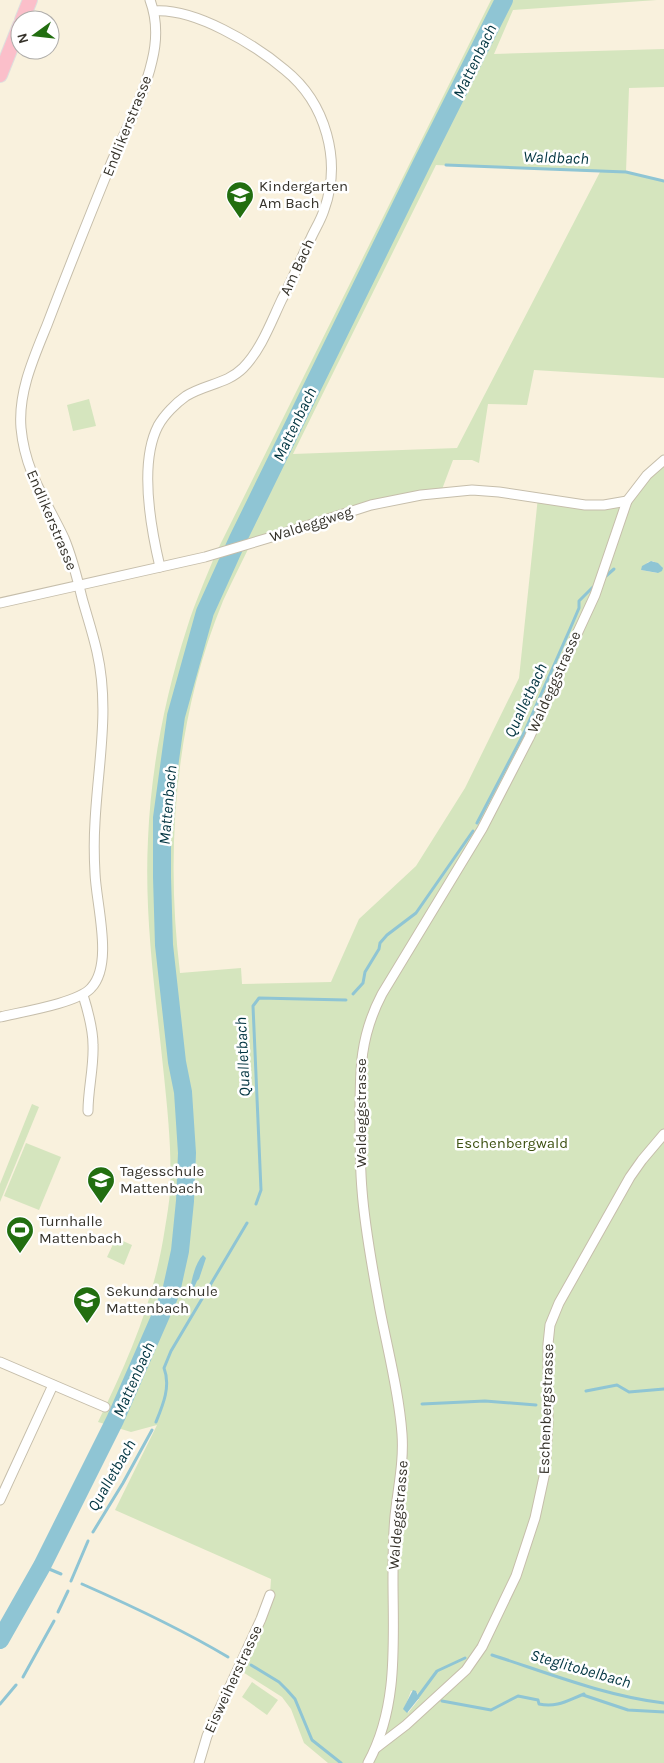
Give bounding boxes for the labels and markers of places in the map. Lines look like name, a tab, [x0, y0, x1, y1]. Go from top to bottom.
place label: Kindergarten Am Bach	[259, 177, 348, 212]
school or university icon: Kindergarten Am Bach	[225, 180, 255, 219]
place label: Tagesschule Mattenbach	[120, 1162, 204, 1197]
school or university icon: Tagesschule Mattenbach	[86, 1165, 116, 1204]
place label: Turnhalle Mattenbach	[39, 1212, 122, 1247]
sports icon: Turnhalle Mattenbach	[5, 1215, 35, 1254]
place label: Sekundarschule Mattenbach	[106, 1282, 218, 1317]
school or university icon: Sekundarschule Mattenbach	[72, 1285, 102, 1324]

